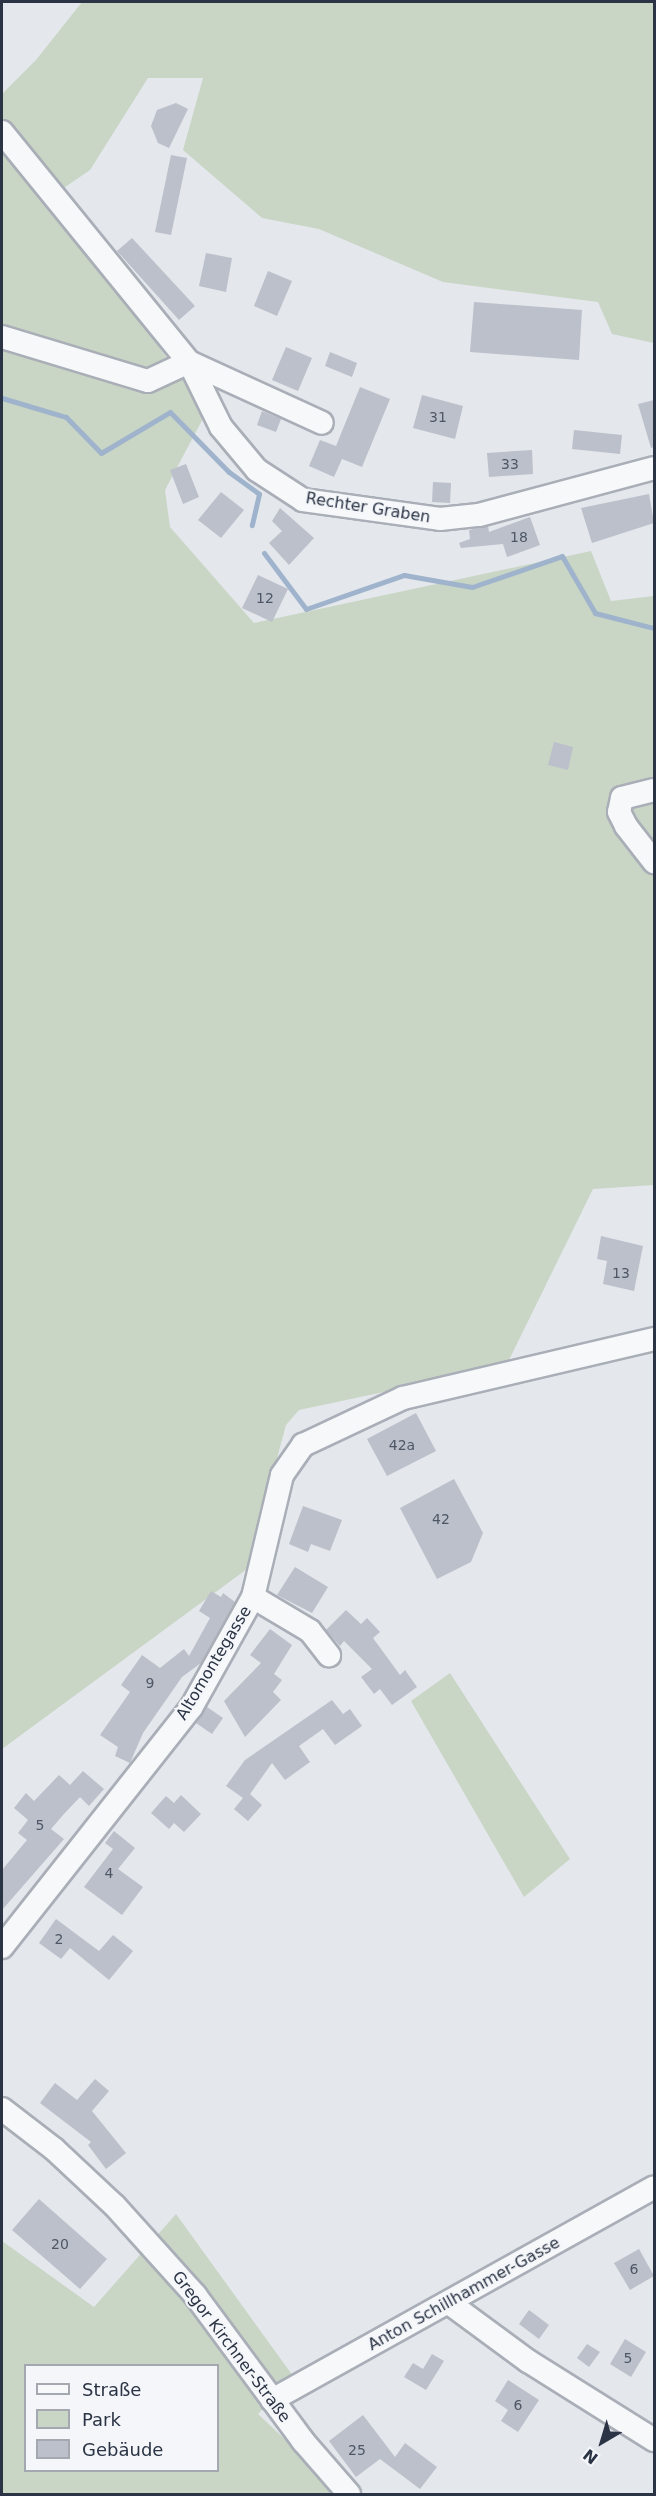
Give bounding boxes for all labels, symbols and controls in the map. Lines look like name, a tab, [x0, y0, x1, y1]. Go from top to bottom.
house number: 31	[429, 409, 447, 425]
house number: 33	[501, 456, 519, 472]
street label: Rechter Graben	[304, 489, 432, 527]
house number: 18	[510, 529, 528, 545]
house number: 12	[256, 590, 274, 606]
house number: 13	[612, 1265, 630, 1281]
house number: 42a	[389, 1437, 415, 1453]
house number: 42	[432, 1511, 450, 1527]
street label: Altomontegasse	[172, 1603, 256, 1723]
house number: 9	[146, 1675, 154, 1691]
house number: 5	[36, 1817, 44, 1833]
house number: 4	[105, 1865, 113, 1881]
house number: 2	[55, 1931, 63, 1947]
street label: Anton Schillhammer-Gasse	[365, 2233, 563, 2355]
house number: 20	[51, 2236, 69, 2252]
house number: 6	[630, 2261, 638, 2277]
street label: Gregor Kirchner-Straße	[168, 2268, 294, 2426]
house number: 5	[624, 2350, 632, 2366]
legend	[24, 2364, 219, 2472]
text: Straße	[82, 2379, 141, 2400]
house number: 6	[514, 2397, 522, 2413]
text: Park	[82, 2409, 121, 2430]
north arrow	[572, 2412, 632, 2472]
text: Gebäude	[82, 2439, 163, 2460]
house number: 25	[348, 2442, 366, 2458]
text: N	[579, 2445, 602, 2468]

